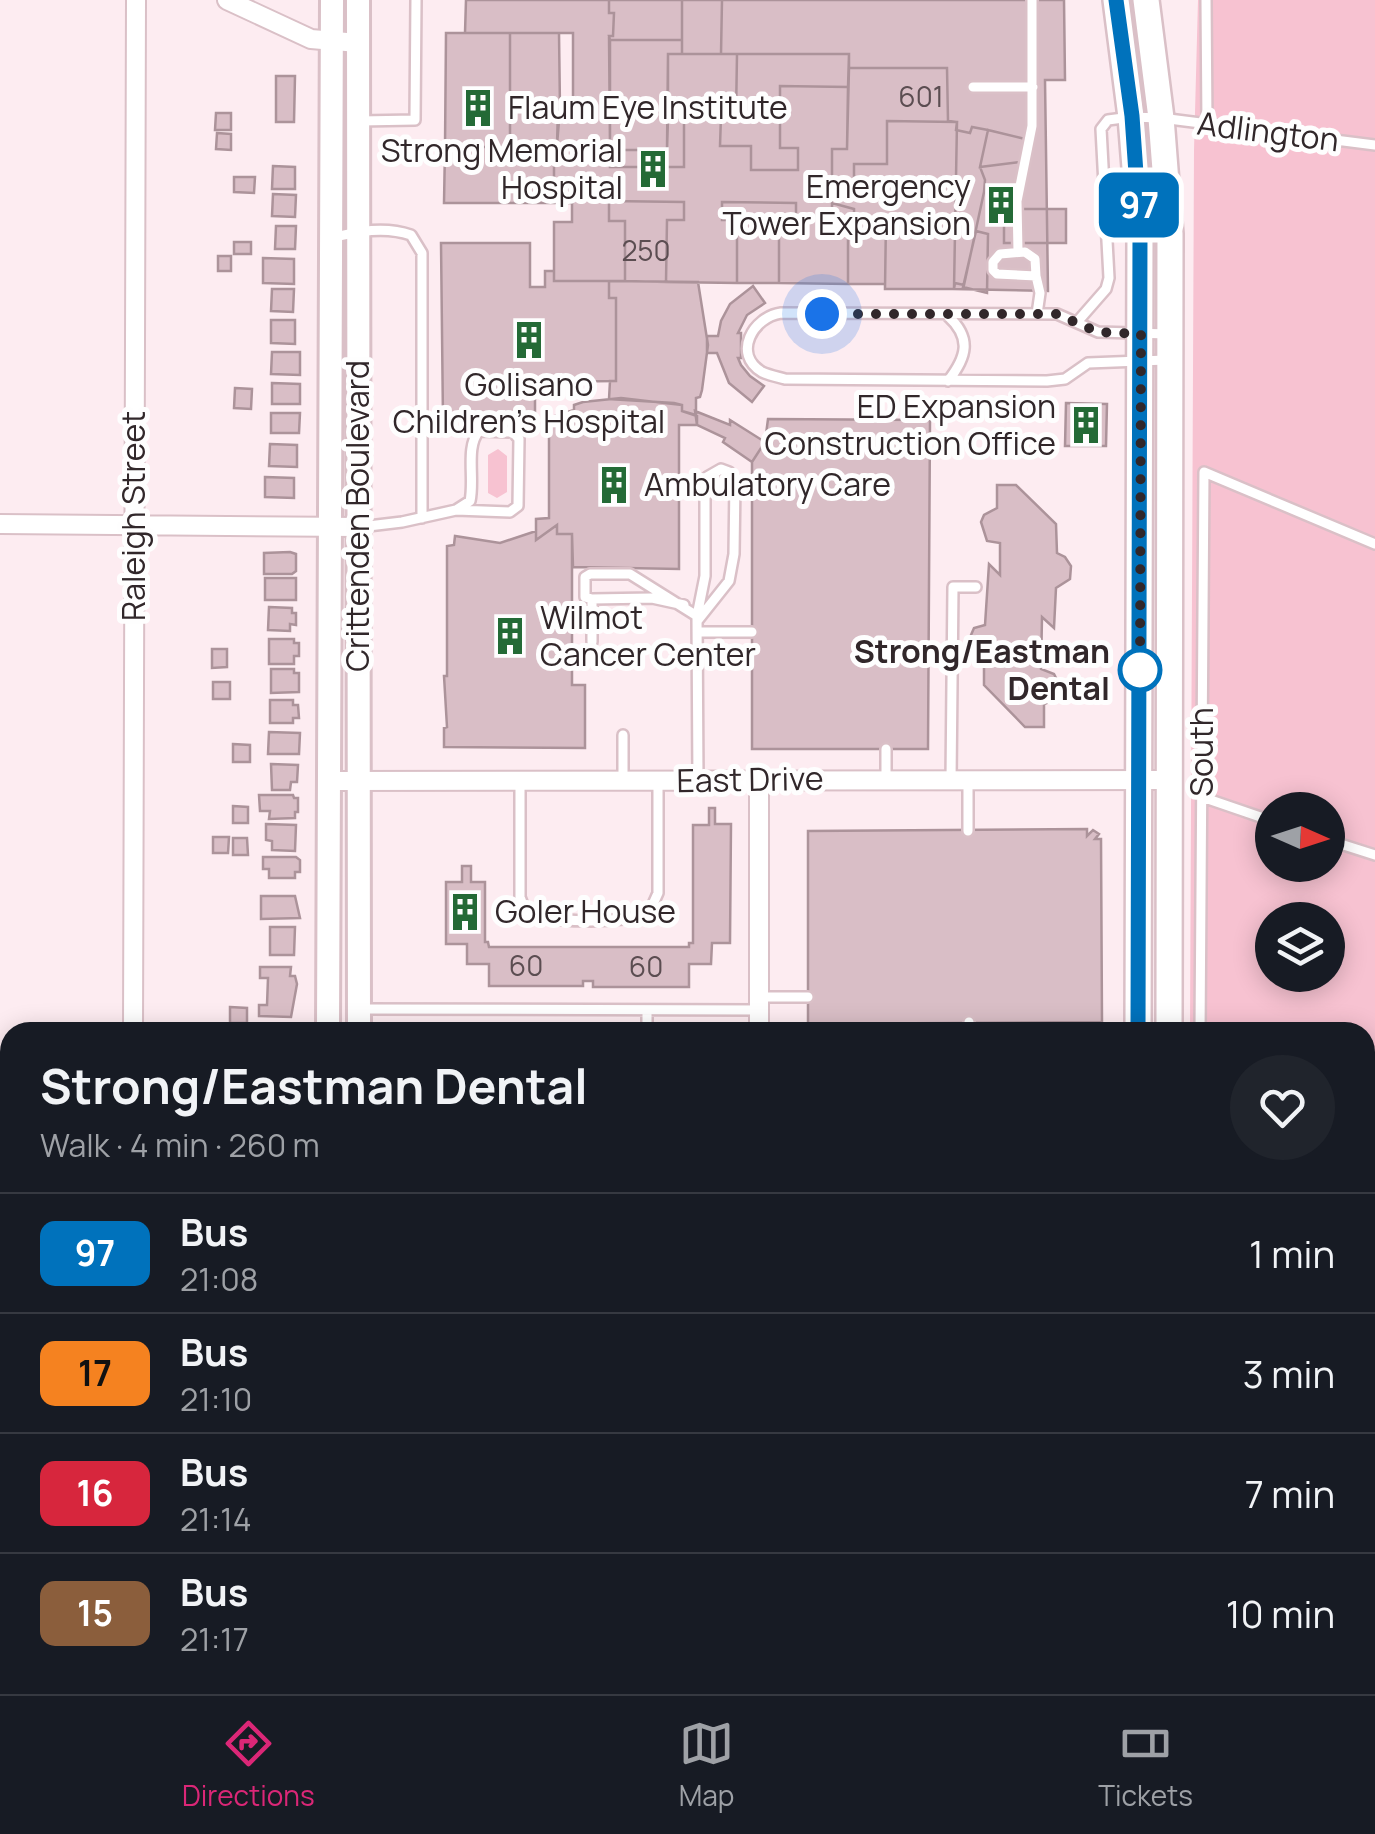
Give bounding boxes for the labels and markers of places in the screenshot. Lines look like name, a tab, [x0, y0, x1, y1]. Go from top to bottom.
place label: Flaum Eye Institute	[508, 85, 788, 129]
building icon: Flaum Eye Institute	[457, 87, 499, 129]
place label: Strong Memorial Hospital	[381, 128, 623, 209]
building icon: Strong Memorial Hospital	[632, 148, 674, 190]
place label: Emergency Tower Expansion	[723, 164, 971, 245]
building icon: Emergency Tower Expansion	[980, 184, 1022, 226]
building icon: Golisano Children's Hospital	[508, 319, 550, 361]
place label: Golisano Children's Hospital	[393, 362, 665, 443]
place label: ED Expansion Construction Office	[764, 384, 1056, 465]
building icon: ED Expansion Construction Office	[1065, 404, 1107, 446]
place label: Ambulatory Care	[644, 462, 891, 506]
building icon: Ambulatory Care	[593, 464, 635, 506]
place label: Wilmot Cancer Center	[540, 595, 756, 676]
building icon: Wilmot Cancer Center	[489, 615, 531, 657]
place label: Strong/Eastman Dental	[854, 629, 1110, 710]
marker: Strong/Eastman Dental	[1119, 649, 1161, 691]
place label: Goler House	[495, 889, 676, 933]
building icon: Goler House	[444, 891, 486, 933]

